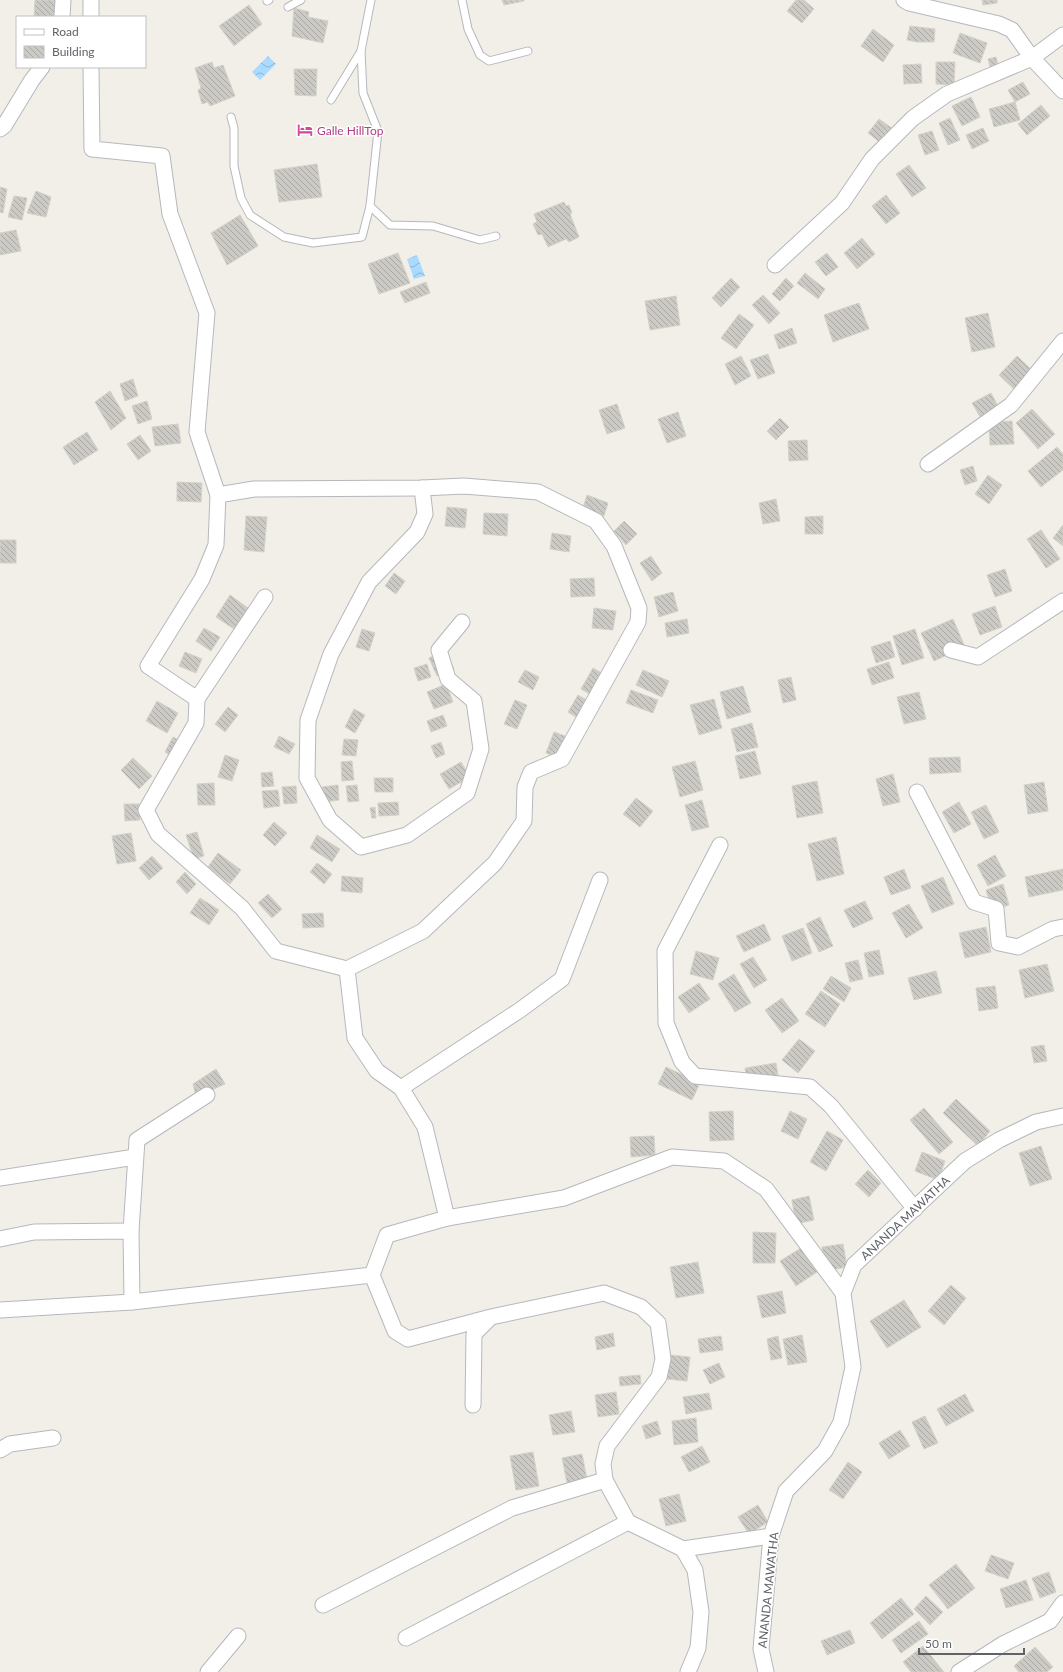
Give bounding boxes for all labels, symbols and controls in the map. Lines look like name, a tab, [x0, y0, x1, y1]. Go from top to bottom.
legend	[16, 16, 146, 68]
text: Road	[52, 24, 79, 39]
text: Building	[52, 44, 95, 59]
hotel icon: Galle HillTop	[296, 121, 314, 139]
place label: Galle HillTop	[317, 123, 384, 138]
street label: ANANDA MAWATHA	[857, 1172, 953, 1263]
street label: ANANDA MAWATHA	[754, 1530, 782, 1649]
scale bar	[919, 1630, 1024, 1656]
text: 50 m	[925, 1636, 952, 1651]

